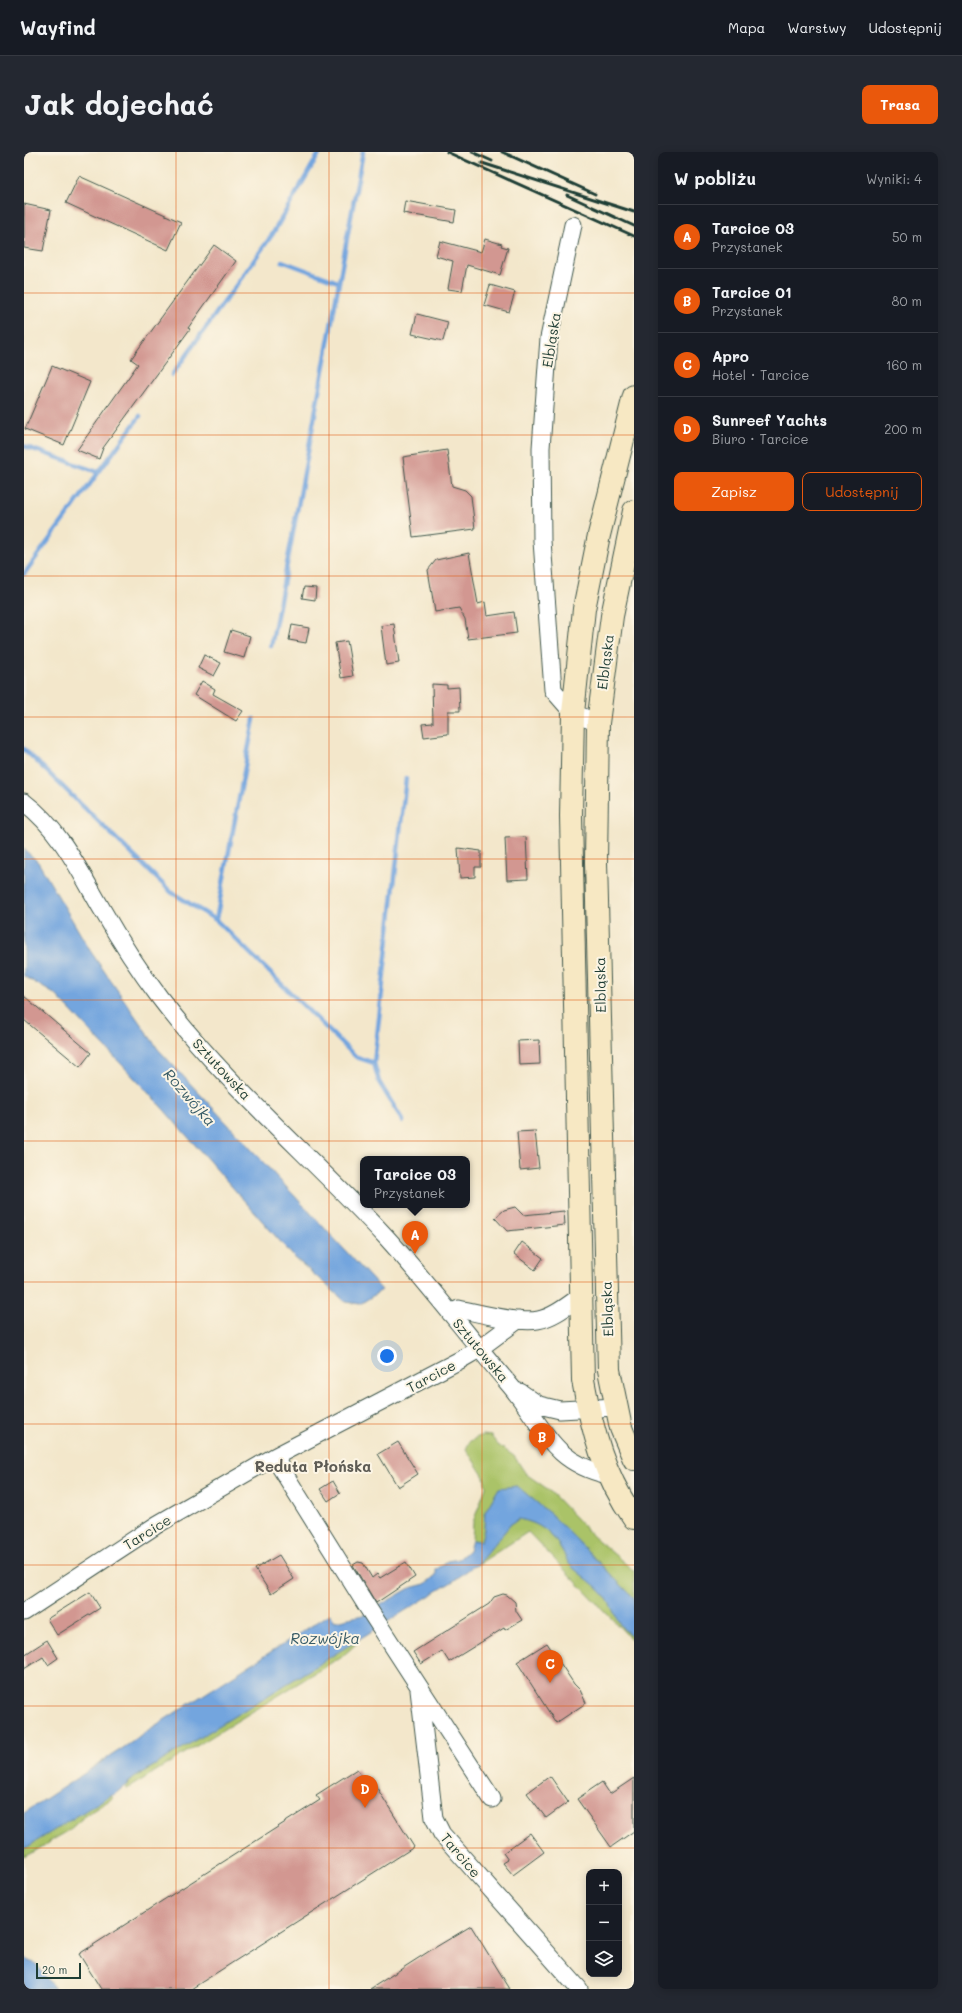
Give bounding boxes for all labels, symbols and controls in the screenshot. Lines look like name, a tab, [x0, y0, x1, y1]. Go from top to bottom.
text: Wayfind	[20, 15, 96, 40]
text: Mapa	[728, 18, 765, 37]
text: Warstwy	[787, 18, 846, 37]
text: Udostępnij	[868, 18, 942, 37]
button: Trasa	[862, 85, 938, 124]
text: Jak dojechać	[24, 86, 214, 122]
text: W pobliżu	[674, 167, 756, 189]
text: Wyniki: 4	[866, 170, 922, 187]
text: Tarcice 03	[712, 218, 794, 238]
text: A	[682, 228, 692, 245]
text: 50 m	[892, 228, 922, 245]
text: Przystanek	[712, 238, 783, 255]
text: Tarcice 01	[712, 282, 792, 302]
text: B	[683, 292, 691, 309]
text: 80 m	[892, 292, 922, 309]
text: Przystanek	[712, 302, 783, 319]
street label: Elbląska	[537, 311, 565, 369]
text: Apro	[712, 346, 749, 366]
text: C	[682, 356, 692, 373]
text: 160 m	[886, 356, 922, 373]
text: Hotel · Tarcice	[712, 366, 809, 383]
text: Sunreef Yachts	[712, 410, 827, 430]
text: D	[682, 420, 692, 437]
text: 200 m	[884, 420, 922, 437]
text: Biuro · Tarcice	[712, 430, 809, 447]
button: Zapisz	[674, 472, 794, 511]
button: Udostępnij	[802, 472, 922, 511]
street label: Elbląska	[592, 633, 618, 691]
street label: Elbląska	[590, 957, 610, 1013]
street label: Sztutowska	[189, 1034, 255, 1104]
water label: Rozwójka	[160, 1064, 220, 1130]
popup	[360, 1156, 470, 1208]
text: Tarcice 03	[374, 1164, 456, 1184]
text: Przystanek	[374, 1184, 445, 1201]
pin: A	[402, 1221, 428, 1254]
street label: Elbląska	[597, 1281, 617, 1337]
street label: Sztutowska	[449, 1314, 513, 1386]
your location	[377, 1346, 397, 1366]
street label: Tarcice	[403, 1355, 459, 1397]
pin: B	[529, 1423, 555, 1456]
district label: Reduta Płońska	[255, 1456, 371, 1476]
street label: Tarcice	[120, 1510, 174, 1554]
water label: Rozwójka	[290, 1628, 360, 1648]
pin: C	[537, 1650, 563, 1683]
pin: D	[352, 1775, 378, 1808]
street label: Tarcice	[437, 1829, 485, 1881]
map controls	[586, 1869, 622, 1977]
button: +	[586, 1869, 622, 1905]
button: −	[586, 1905, 622, 1941]
button: layers	[586, 1941, 622, 1977]
scale bar	[36, 1961, 81, 1980]
text: 20 m	[42, 1962, 67, 1977]

